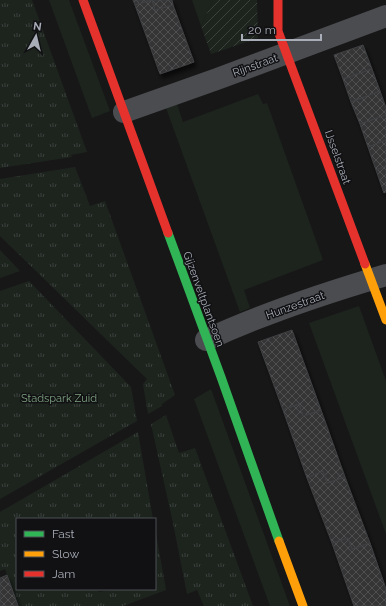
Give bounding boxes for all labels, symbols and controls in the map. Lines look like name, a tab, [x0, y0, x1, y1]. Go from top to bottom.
north arrow	[16, 16, 56, 56]
scale bar	[242, 16, 321, 42]
text: N	[32, 20, 42, 34]
text: 20 m	[248, 23, 276, 37]
street label: Rijnstraat	[231, 51, 280, 80]
street label: IJsselstraat	[322, 128, 353, 186]
street label: Gijzenveltplantsoen	[180, 250, 227, 348]
street label: Hunzestraat	[264, 289, 326, 322]
park label: Stadspark Zuid	[21, 392, 97, 405]
legend	[16, 518, 156, 590]
text: Fast	[52, 527, 75, 541]
text: Slow	[52, 547, 79, 561]
text: Jam	[52, 567, 75, 581]

